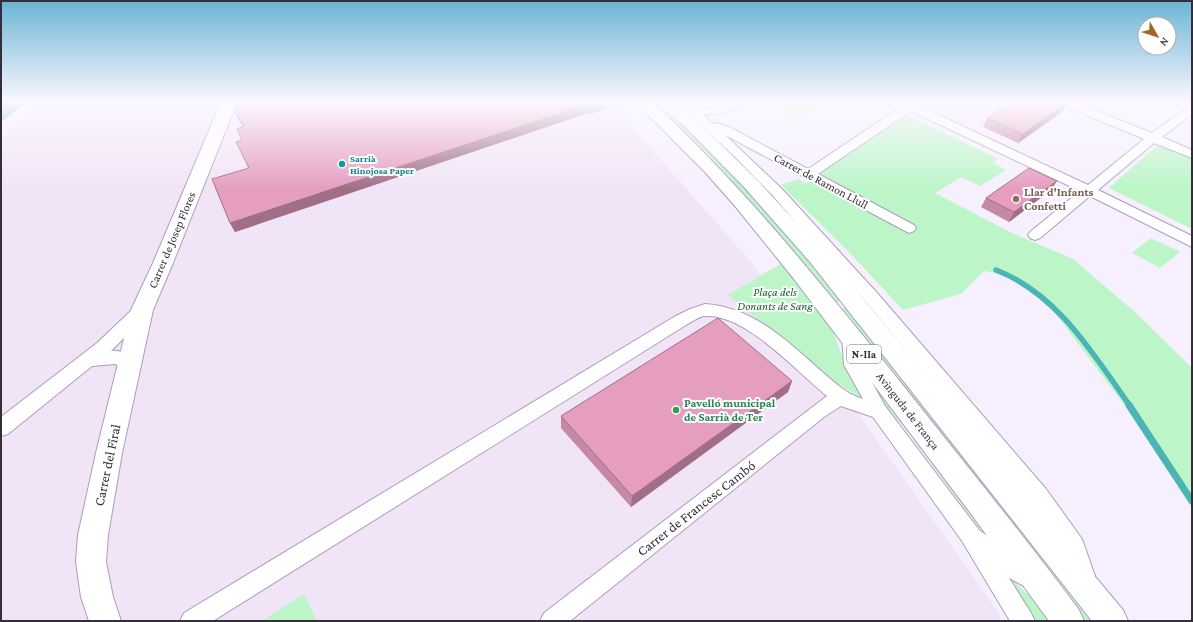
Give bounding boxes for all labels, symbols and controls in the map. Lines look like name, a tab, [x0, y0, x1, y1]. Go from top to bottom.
north arrow	[1137, 16, 1177, 56]
text: N	[1157, 36, 1172, 49]
street label: Carrer de Ramon Llull	[771, 150, 871, 212]
place label: Sarrià Hinojosa Paper	[350, 153, 414, 177]
marker: Sarrià Hinojosa Paper	[337, 159, 347, 169]
place label: Llar d'Infants Confetti	[1024, 185, 1094, 213]
street label: Carrer de Josep Flores	[145, 189, 199, 290]
marker: Llar d'Infants Confetti	[1011, 194, 1021, 204]
park label: Plaça dels Donants de Sang	[737, 285, 813, 313]
road number: N-IIa	[847, 345, 881, 363]
street label: Avinguda de França	[873, 370, 943, 453]
place label: Pavelló municipal de Sarrià de Ter	[684, 396, 776, 424]
marker: Pavelló municipal de Sarrià de Ter	[671, 405, 681, 415]
street label: Carrer del Firal	[91, 422, 124, 507]
street label: Carrer de Francesc Cambó	[634, 457, 758, 559]

